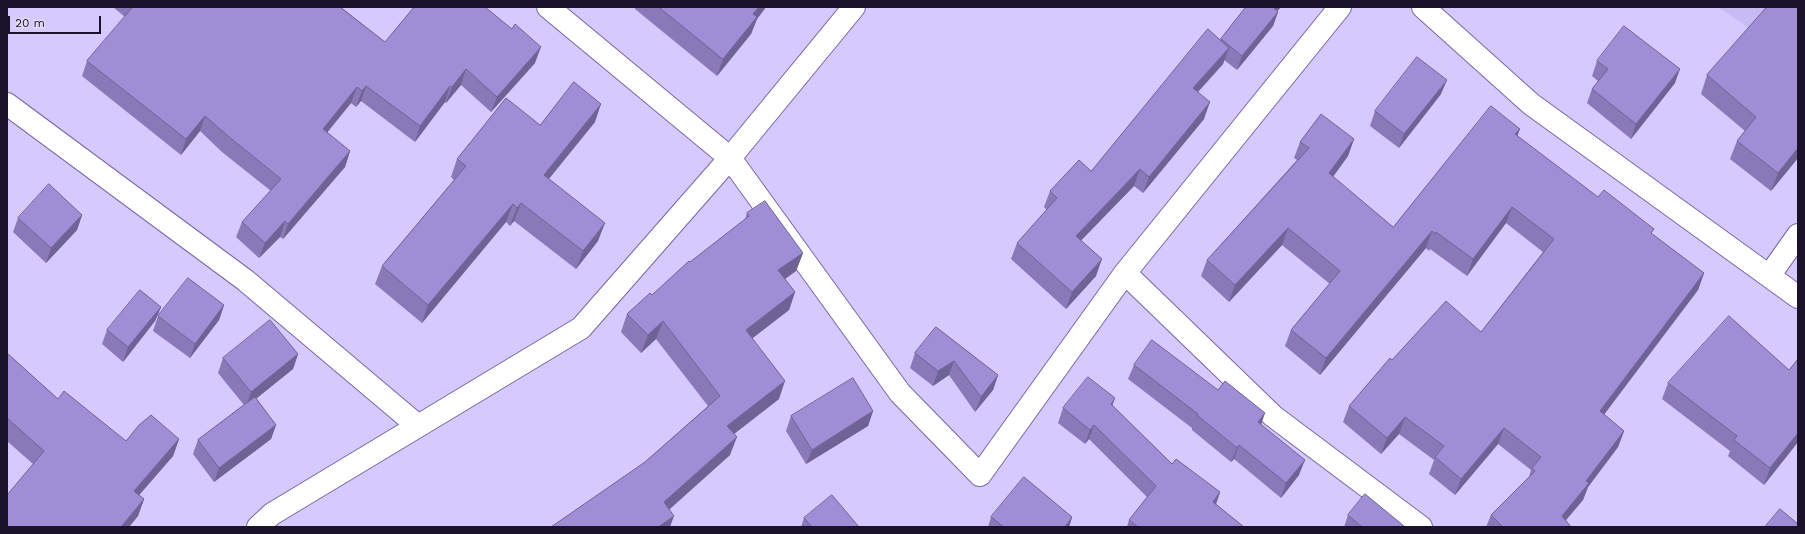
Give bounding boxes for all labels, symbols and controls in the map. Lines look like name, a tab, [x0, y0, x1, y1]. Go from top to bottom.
scale bar	[10, 8, 103, 34]
text: 20 m	[15, 16, 45, 30]

